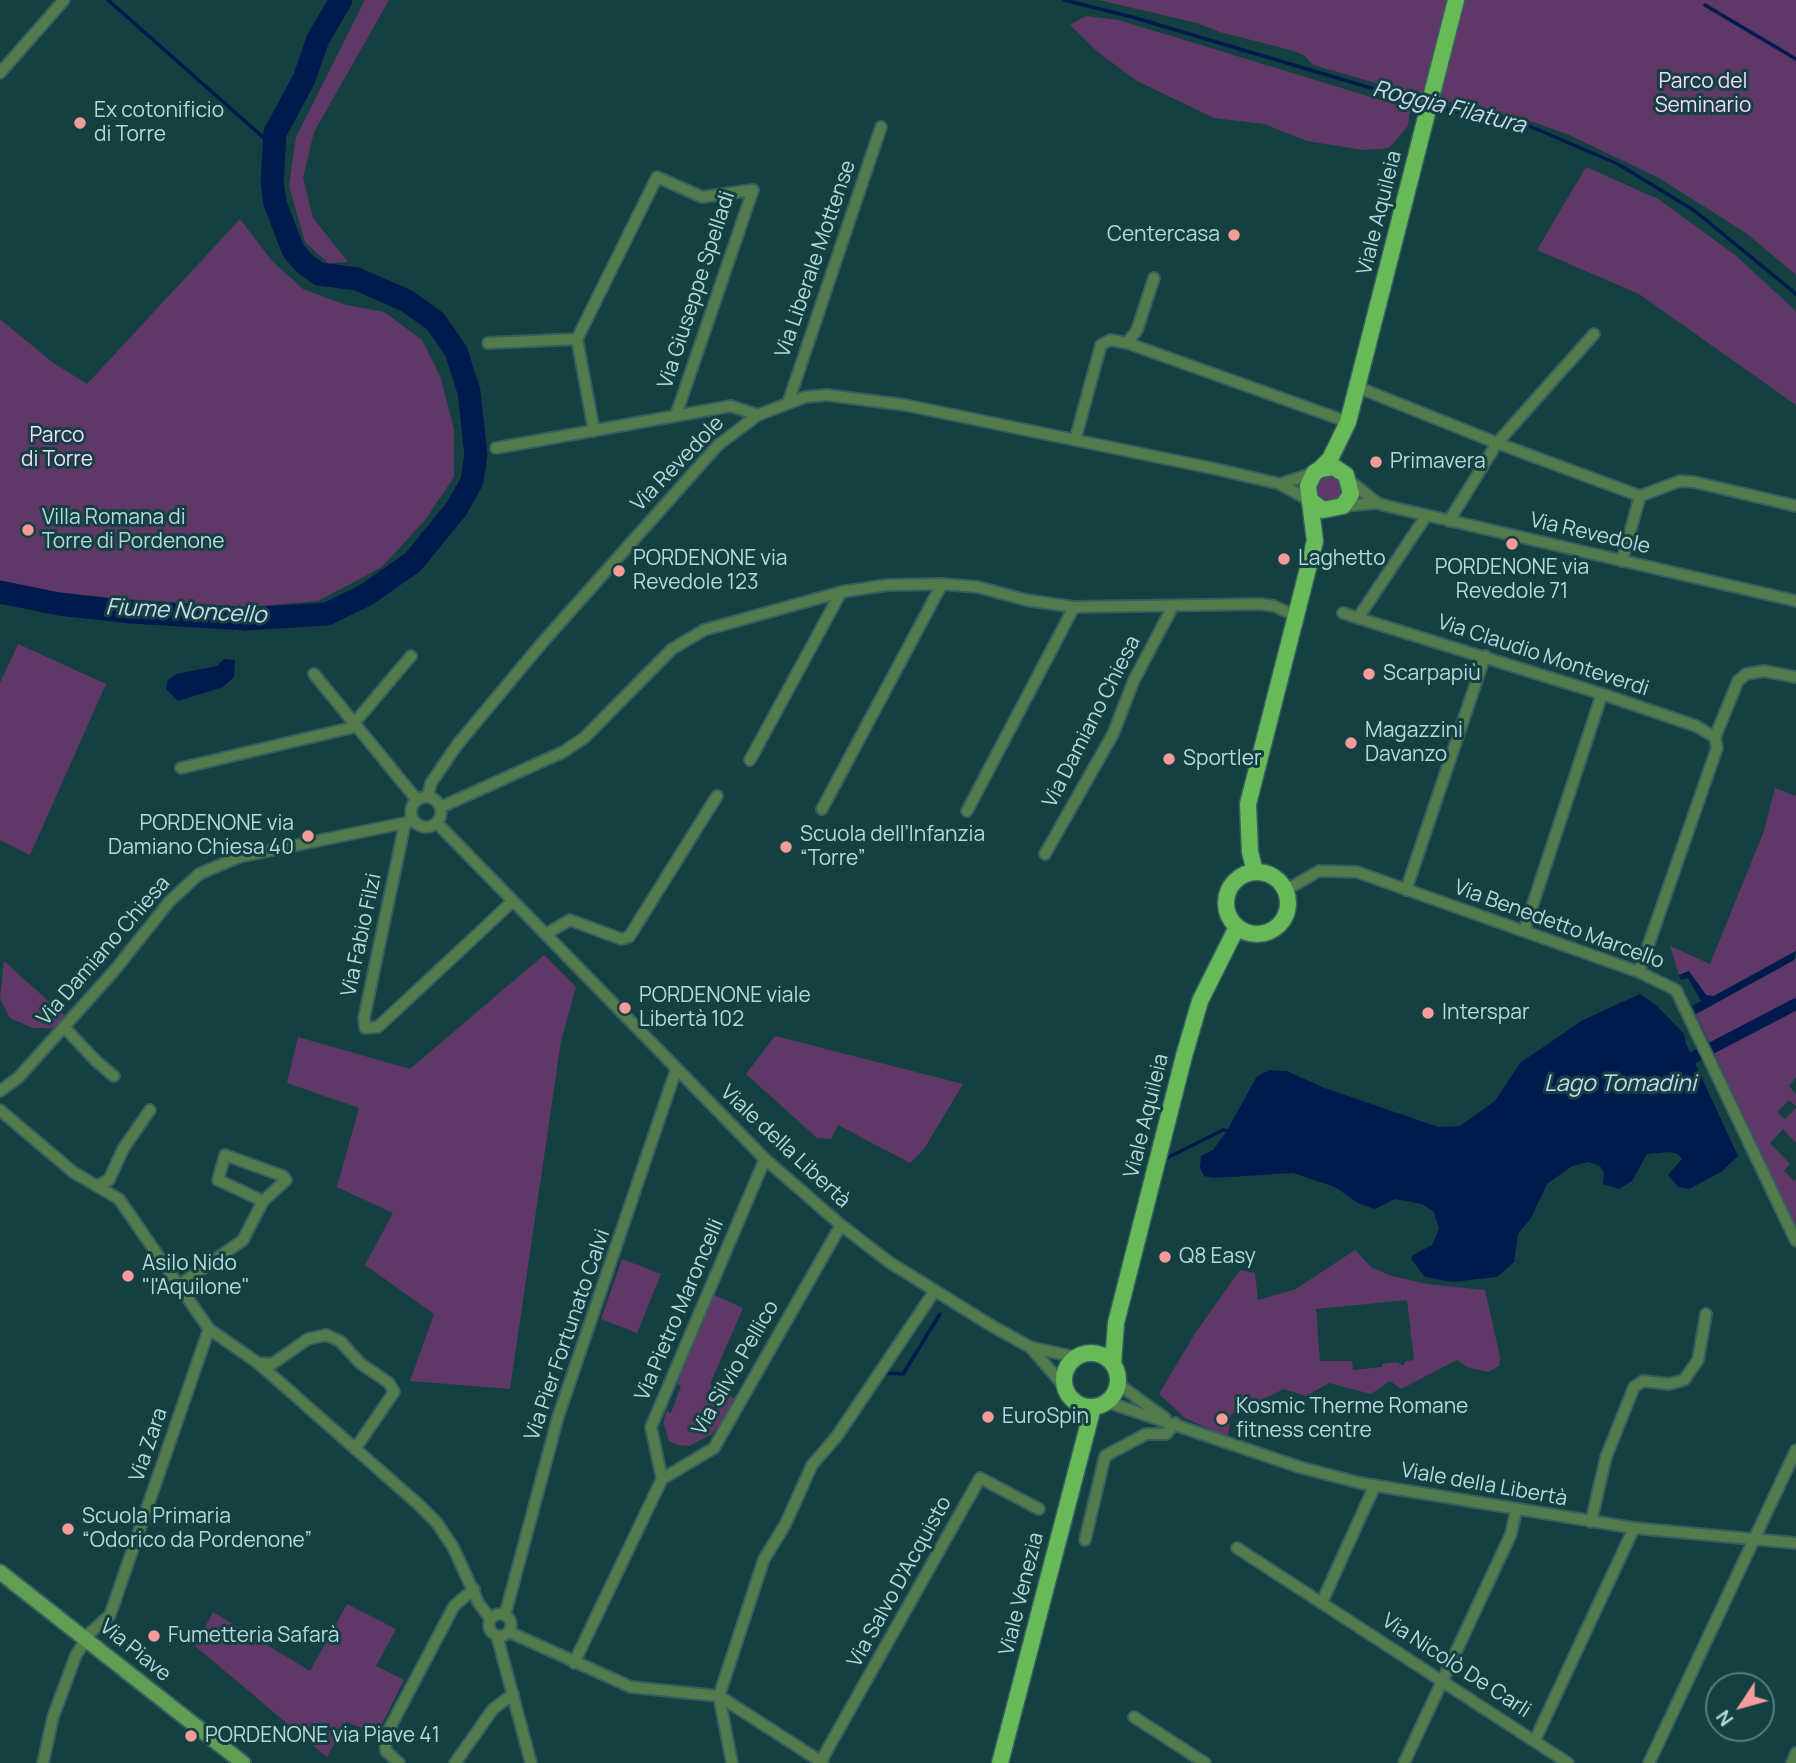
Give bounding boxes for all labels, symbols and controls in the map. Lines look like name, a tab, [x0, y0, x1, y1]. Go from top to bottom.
park label: Parco del Seminario	[1655, 69, 1751, 119]
water label: Roggia Filatura	[1370, 76, 1528, 140]
place label: Ex cotonificio di Torre	[94, 98, 224, 148]
marker: Ex cotonificio di Torre	[72, 115, 88, 131]
street label: Viale Aquileia	[1352, 148, 1408, 278]
street label: Via Liberale Mottense	[770, 157, 862, 361]
street label: Via Giuseppe Spelladi	[653, 188, 741, 392]
place label: Centercasa	[1107, 222, 1220, 248]
marker: Centercasa	[1226, 227, 1242, 243]
street label: Via Revedole	[626, 411, 730, 517]
park label: Parco di Torre	[21, 423, 93, 473]
place label: Primavera	[1390, 449, 1486, 475]
marker: Primavera	[1368, 454, 1384, 470]
place label: Villa Romana di Torre di Pordenone	[42, 505, 225, 555]
street label: Via Revedole	[1527, 508, 1653, 560]
marker: Villa Romana di Torre di Pordenone	[20, 522, 36, 538]
marker: PORDENONE via Revedole 71	[1504, 536, 1520, 552]
place label: PORDENONE via Revedole 123	[633, 546, 788, 596]
place label: Laghetto	[1298, 546, 1386, 572]
marker: Laghetto	[1276, 551, 1292, 567]
place label: PORDENONE via Revedole 71	[1435, 555, 1589, 605]
marker: PORDENONE via Revedole 123	[611, 563, 627, 579]
water label: Fiume Noncello	[105, 594, 267, 630]
street label: Via Claudio Monteverdi	[1434, 610, 1652, 702]
street label: Via Damiano Chiesa	[1038, 632, 1146, 812]
place label: Scarpapiù	[1383, 661, 1481, 687]
marker: Scarpapiù	[1361, 666, 1377, 682]
place label: Magazzini Davanzo	[1365, 718, 1463, 768]
marker: Magazzini Davanzo	[1343, 735, 1359, 751]
place label: Sportler	[1183, 746, 1262, 772]
marker: Sportler	[1161, 751, 1177, 767]
place label: PORDENONE via Damiano Chiesa 40	[108, 811, 294, 861]
place label: Scuola dell’Infanzia “Torre”	[800, 822, 985, 872]
marker: PORDENONE via Damiano Chiesa 40	[300, 828, 316, 844]
marker: Scuola dell’Infanzia “Torre”	[778, 839, 794, 855]
street label: Via Damiano Chiesa	[32, 871, 176, 1031]
street label: Via Fabio Filzi	[337, 871, 387, 999]
street label: Via Benedetto Marcello	[1450, 875, 1668, 975]
place label: PORDENONE viale Libertà 102	[639, 983, 811, 1033]
marker: PORDENONE viale Libertà 102	[617, 1000, 633, 1016]
place label: Interspar	[1442, 1000, 1529, 1026]
marker: Interspar	[1420, 1005, 1436, 1021]
street label: Viale Aquileia	[1119, 1051, 1175, 1181]
water label: Lago Tomadini	[1544, 1071, 1696, 1099]
street label: Viale della Libertà	[715, 1080, 855, 1214]
street label: Via Pietro Maroncelli	[630, 1215, 730, 1405]
street label: Via Pier Fortunato Calvi	[520, 1226, 616, 1444]
place label: Q8 Easy	[1179, 1244, 1256, 1270]
marker: Q8 Easy	[1157, 1249, 1173, 1265]
place label: Asilo Nido "l'Aquilone"	[142, 1251, 250, 1301]
marker: Asilo Nido "l'Aquilone"	[120, 1268, 136, 1284]
street label: Via Silvio Pellico	[687, 1296, 785, 1440]
place label: Kosmic Therme Romane fitness centre	[1236, 1394, 1468, 1444]
place label: EuroSpin	[1002, 1404, 1089, 1430]
street label: Via Zara	[125, 1405, 173, 1485]
marker: EuroSpin	[980, 1409, 996, 1425]
marker: Kosmic Therme Romane fitness centre	[1214, 1411, 1230, 1427]
street label: Viale della Libertà	[1399, 1458, 1569, 1512]
street label: Via Salvo D'Acquisto	[843, 1492, 957, 1672]
place label: Scuola Primaria “Odorico da Pordenone”	[82, 1504, 312, 1554]
marker: Scuola Primaria “Odorico da Pordenone”	[60, 1521, 76, 1537]
street label: Viale Venezia	[995, 1530, 1049, 1658]
street label: Via Nicolò De Carli	[1377, 1609, 1535, 1723]
street label: Via Piave	[94, 1615, 176, 1687]
place label: Fumetteria Safarà	[168, 1623, 339, 1649]
marker: Fumetteria Safarà	[146, 1628, 162, 1644]
north arrow	[1705, 1672, 1775, 1742]
text: N	[1710, 1705, 1739, 1731]
place label: PORDENONE via Piave 41	[205, 1723, 440, 1749]
marker: PORDENONE via Piave 41	[183, 1728, 199, 1744]

